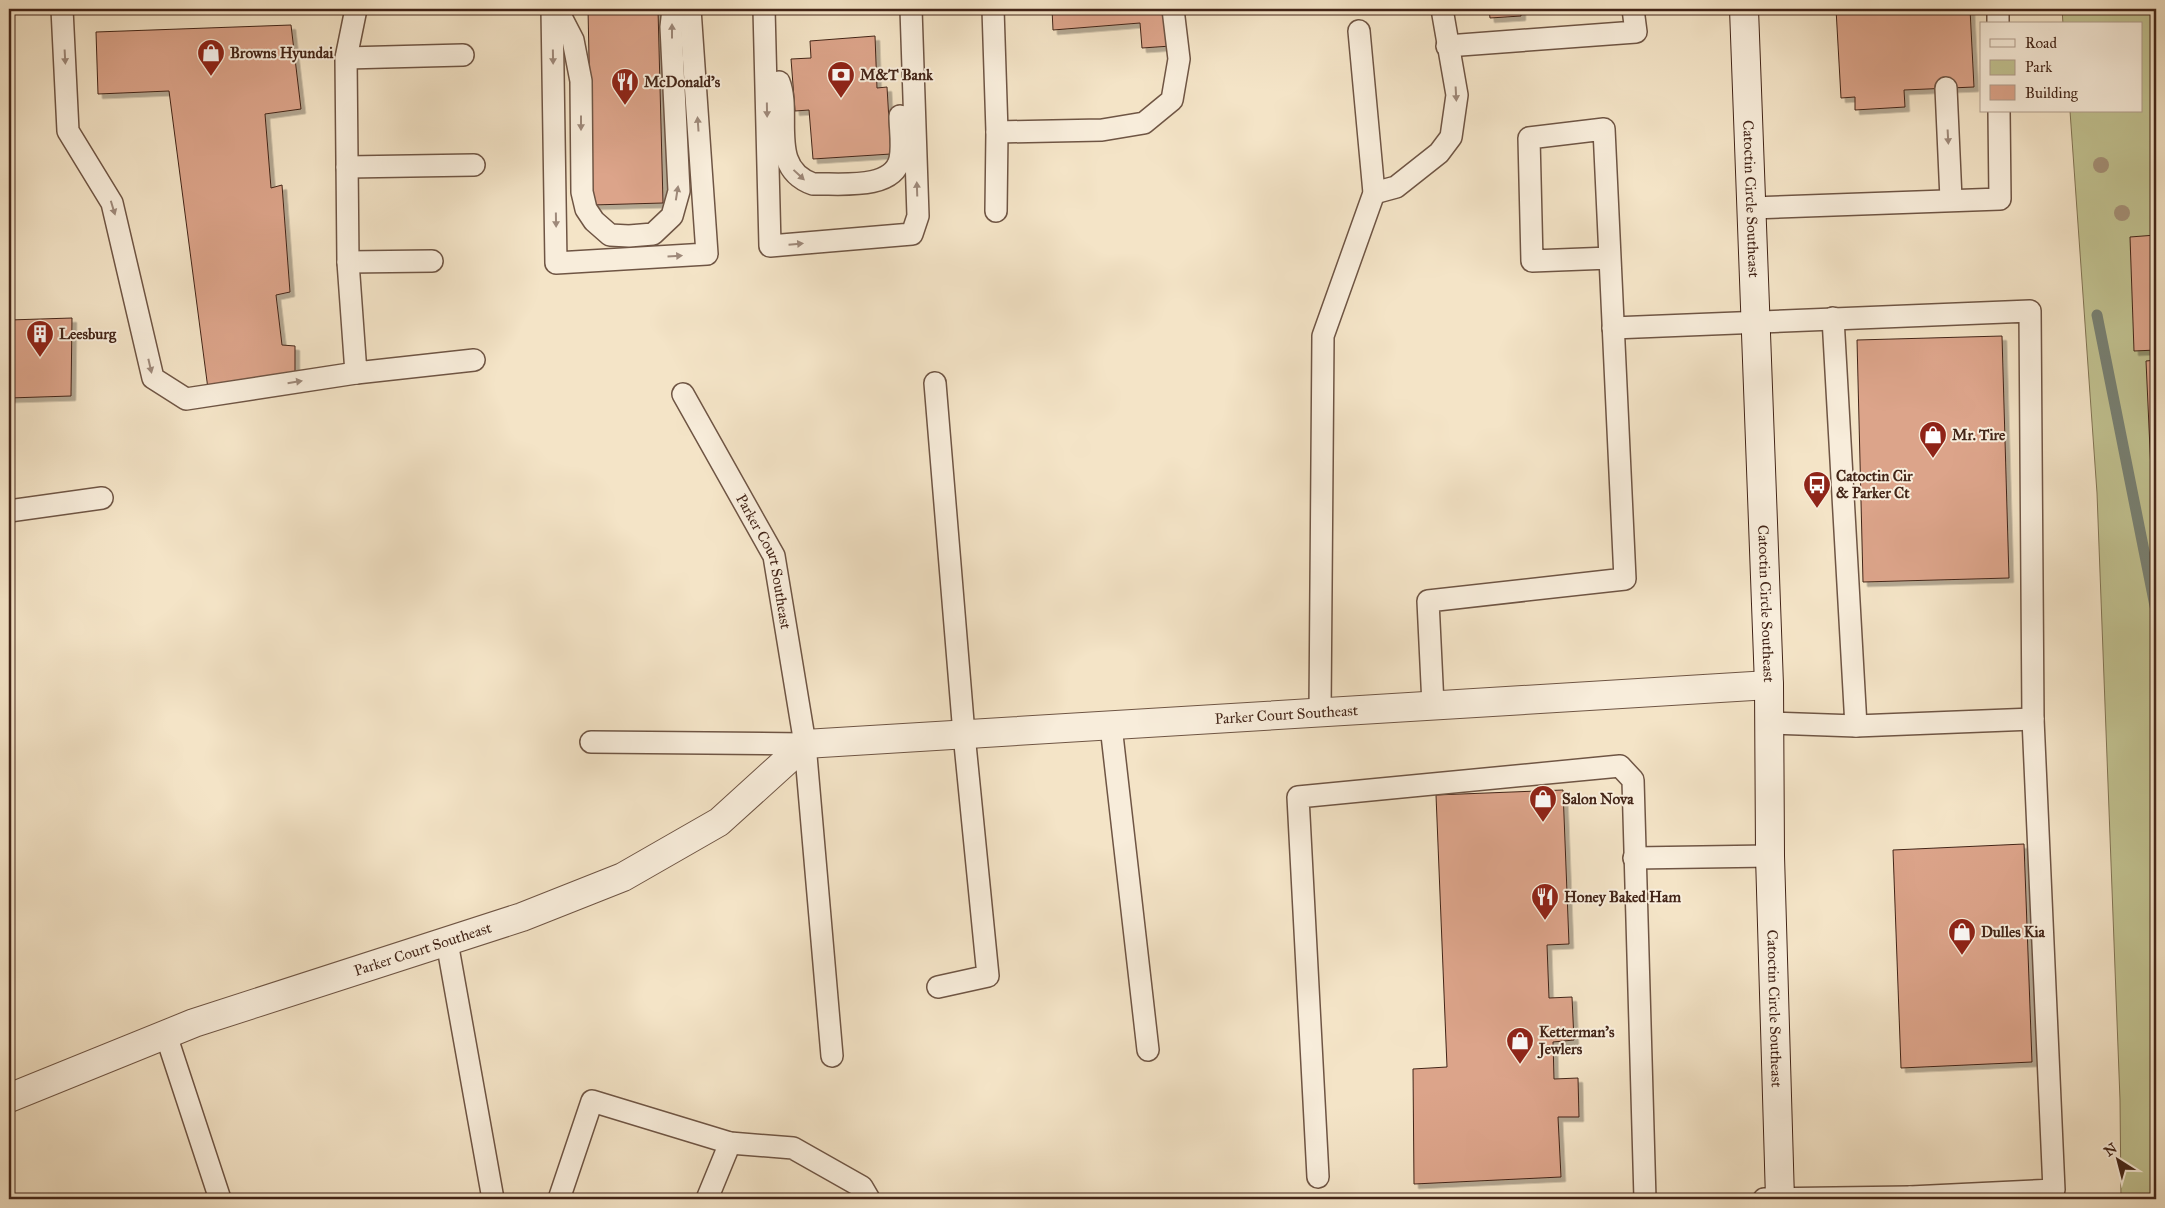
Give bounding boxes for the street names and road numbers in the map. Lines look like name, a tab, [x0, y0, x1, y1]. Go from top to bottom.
street label: Catoctin Circle Southeast	[1739, 120, 1763, 279]
street label: Parker Court Southeast	[732, 491, 795, 631]
street label: Catoctin Circle Southeast	[1754, 524, 1778, 683]
street label: Parker Court Southeast	[1214, 701, 1359, 728]
street label: Parker Court Southeast	[352, 918, 494, 980]
street label: Catoctin Circle Southeast	[1763, 929, 1786, 1088]

